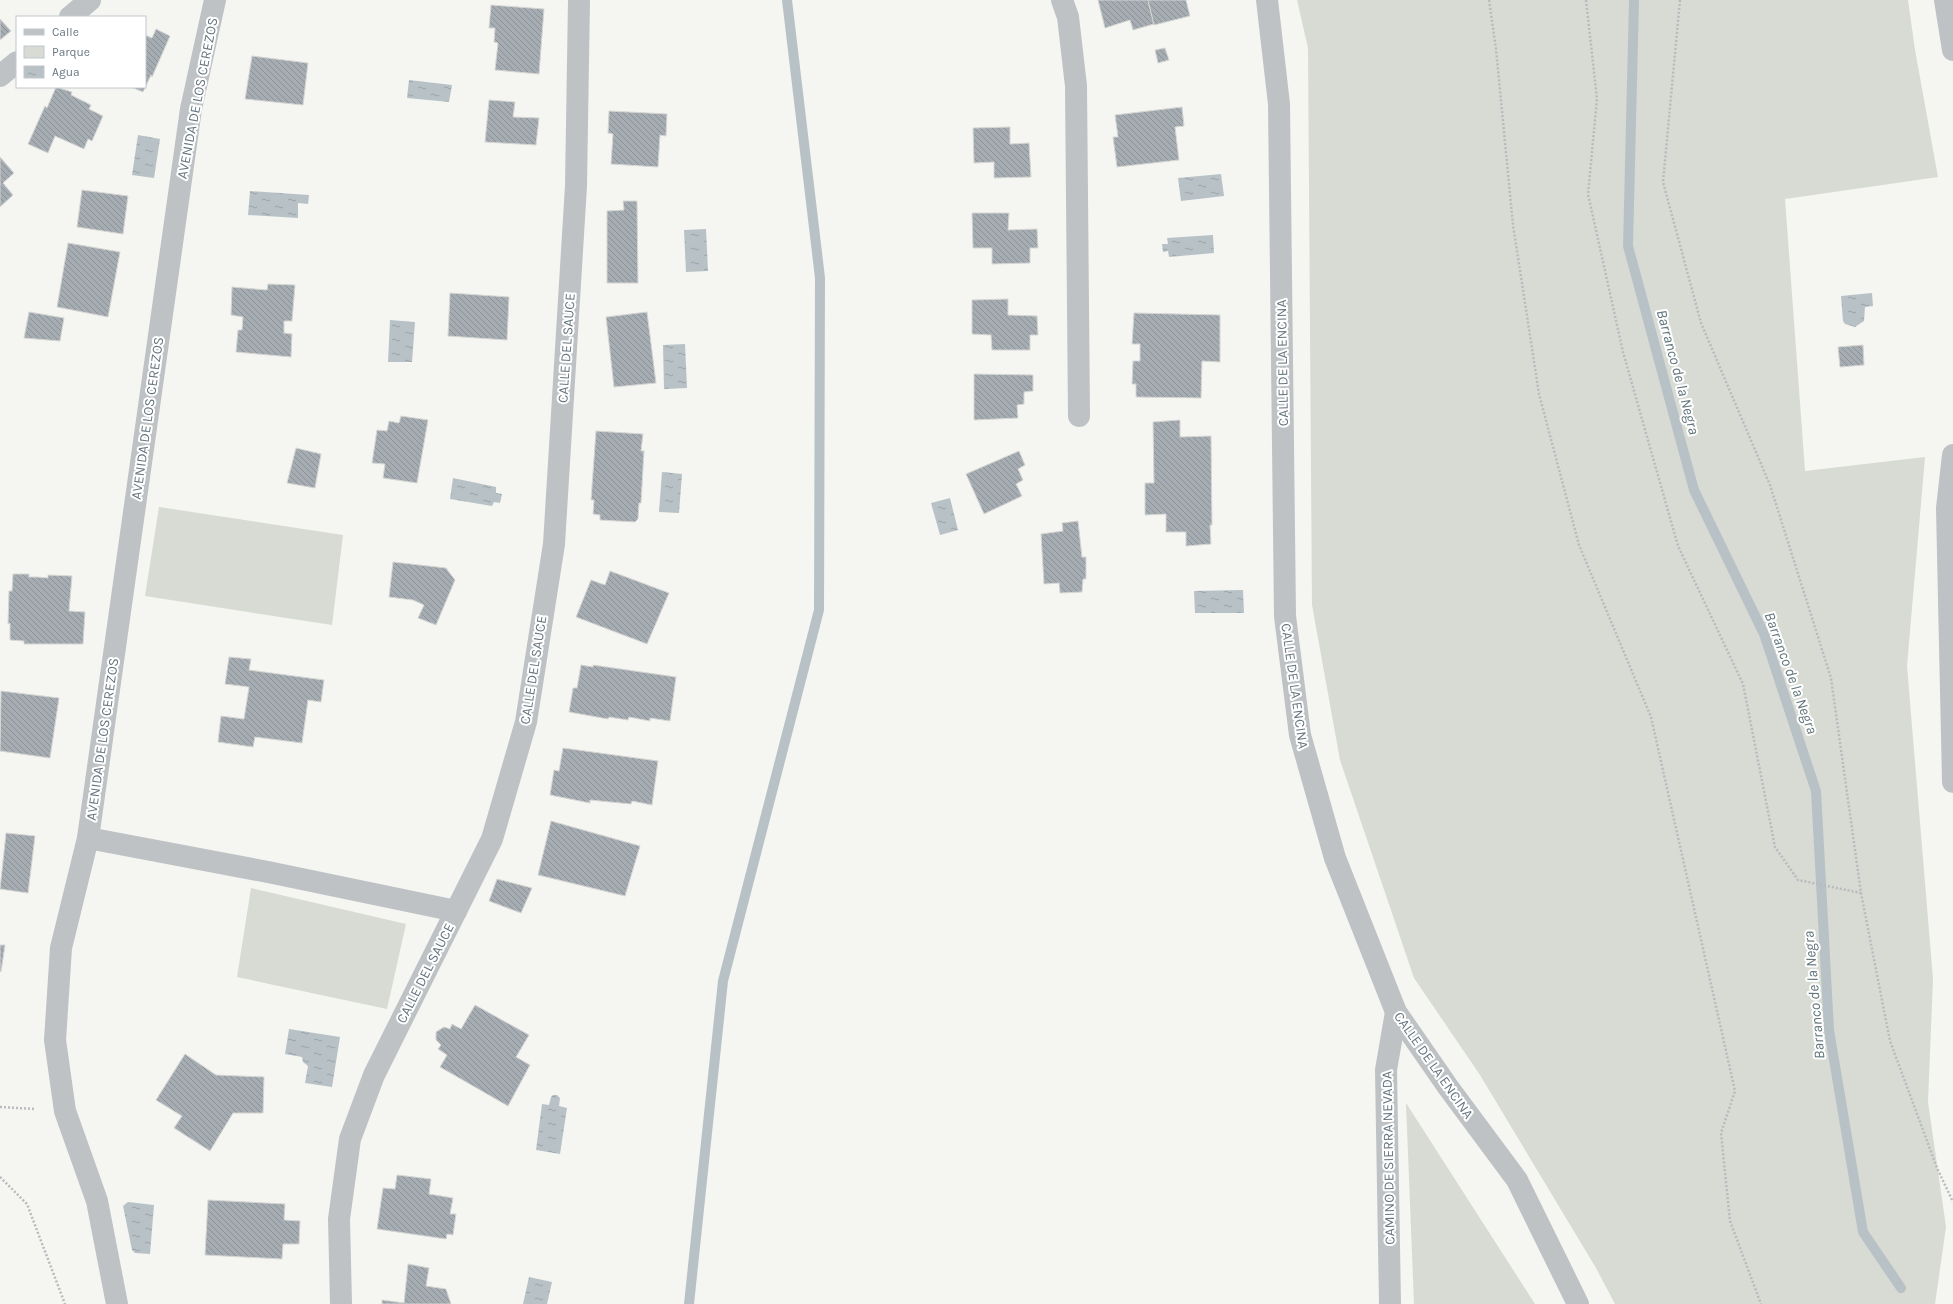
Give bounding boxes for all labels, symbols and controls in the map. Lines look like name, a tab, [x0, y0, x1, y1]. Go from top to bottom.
legend	[16, 16, 146, 88]
street label: AVENIDA DE LOS CEREZOS	[174, 16, 221, 180]
text: Calle	[52, 25, 79, 39]
text: Parque	[52, 45, 90, 59]
text: Agua	[52, 65, 80, 79]
street label: CALLE DEL SAUCE	[554, 293, 579, 403]
street label: CALLE DE LA ENCINA	[1273, 299, 1292, 427]
water label: Barranco de la Negra	[1653, 308, 1703, 436]
street label: AVENIDA DE LOS CEREZOS	[128, 336, 167, 500]
water label: Barranco de la Negra	[1761, 609, 1821, 737]
street label: CALLE DEL SAUCE	[516, 614, 550, 726]
street label: CALLE DE LA ENCINA	[1277, 622, 1312, 750]
street label: AVENIDA DE LOS CEREZOS	[83, 657, 122, 821]
street label: CALLE DEL SAUCE	[393, 920, 458, 1026]
water label: Barranco de la Negra	[1799, 930, 1829, 1060]
street label: CALLE DE LA ENCINA	[1390, 1008, 1477, 1122]
street label: CAMINO DE SIERRA NEVADA	[1378, 1071, 1399, 1245]

